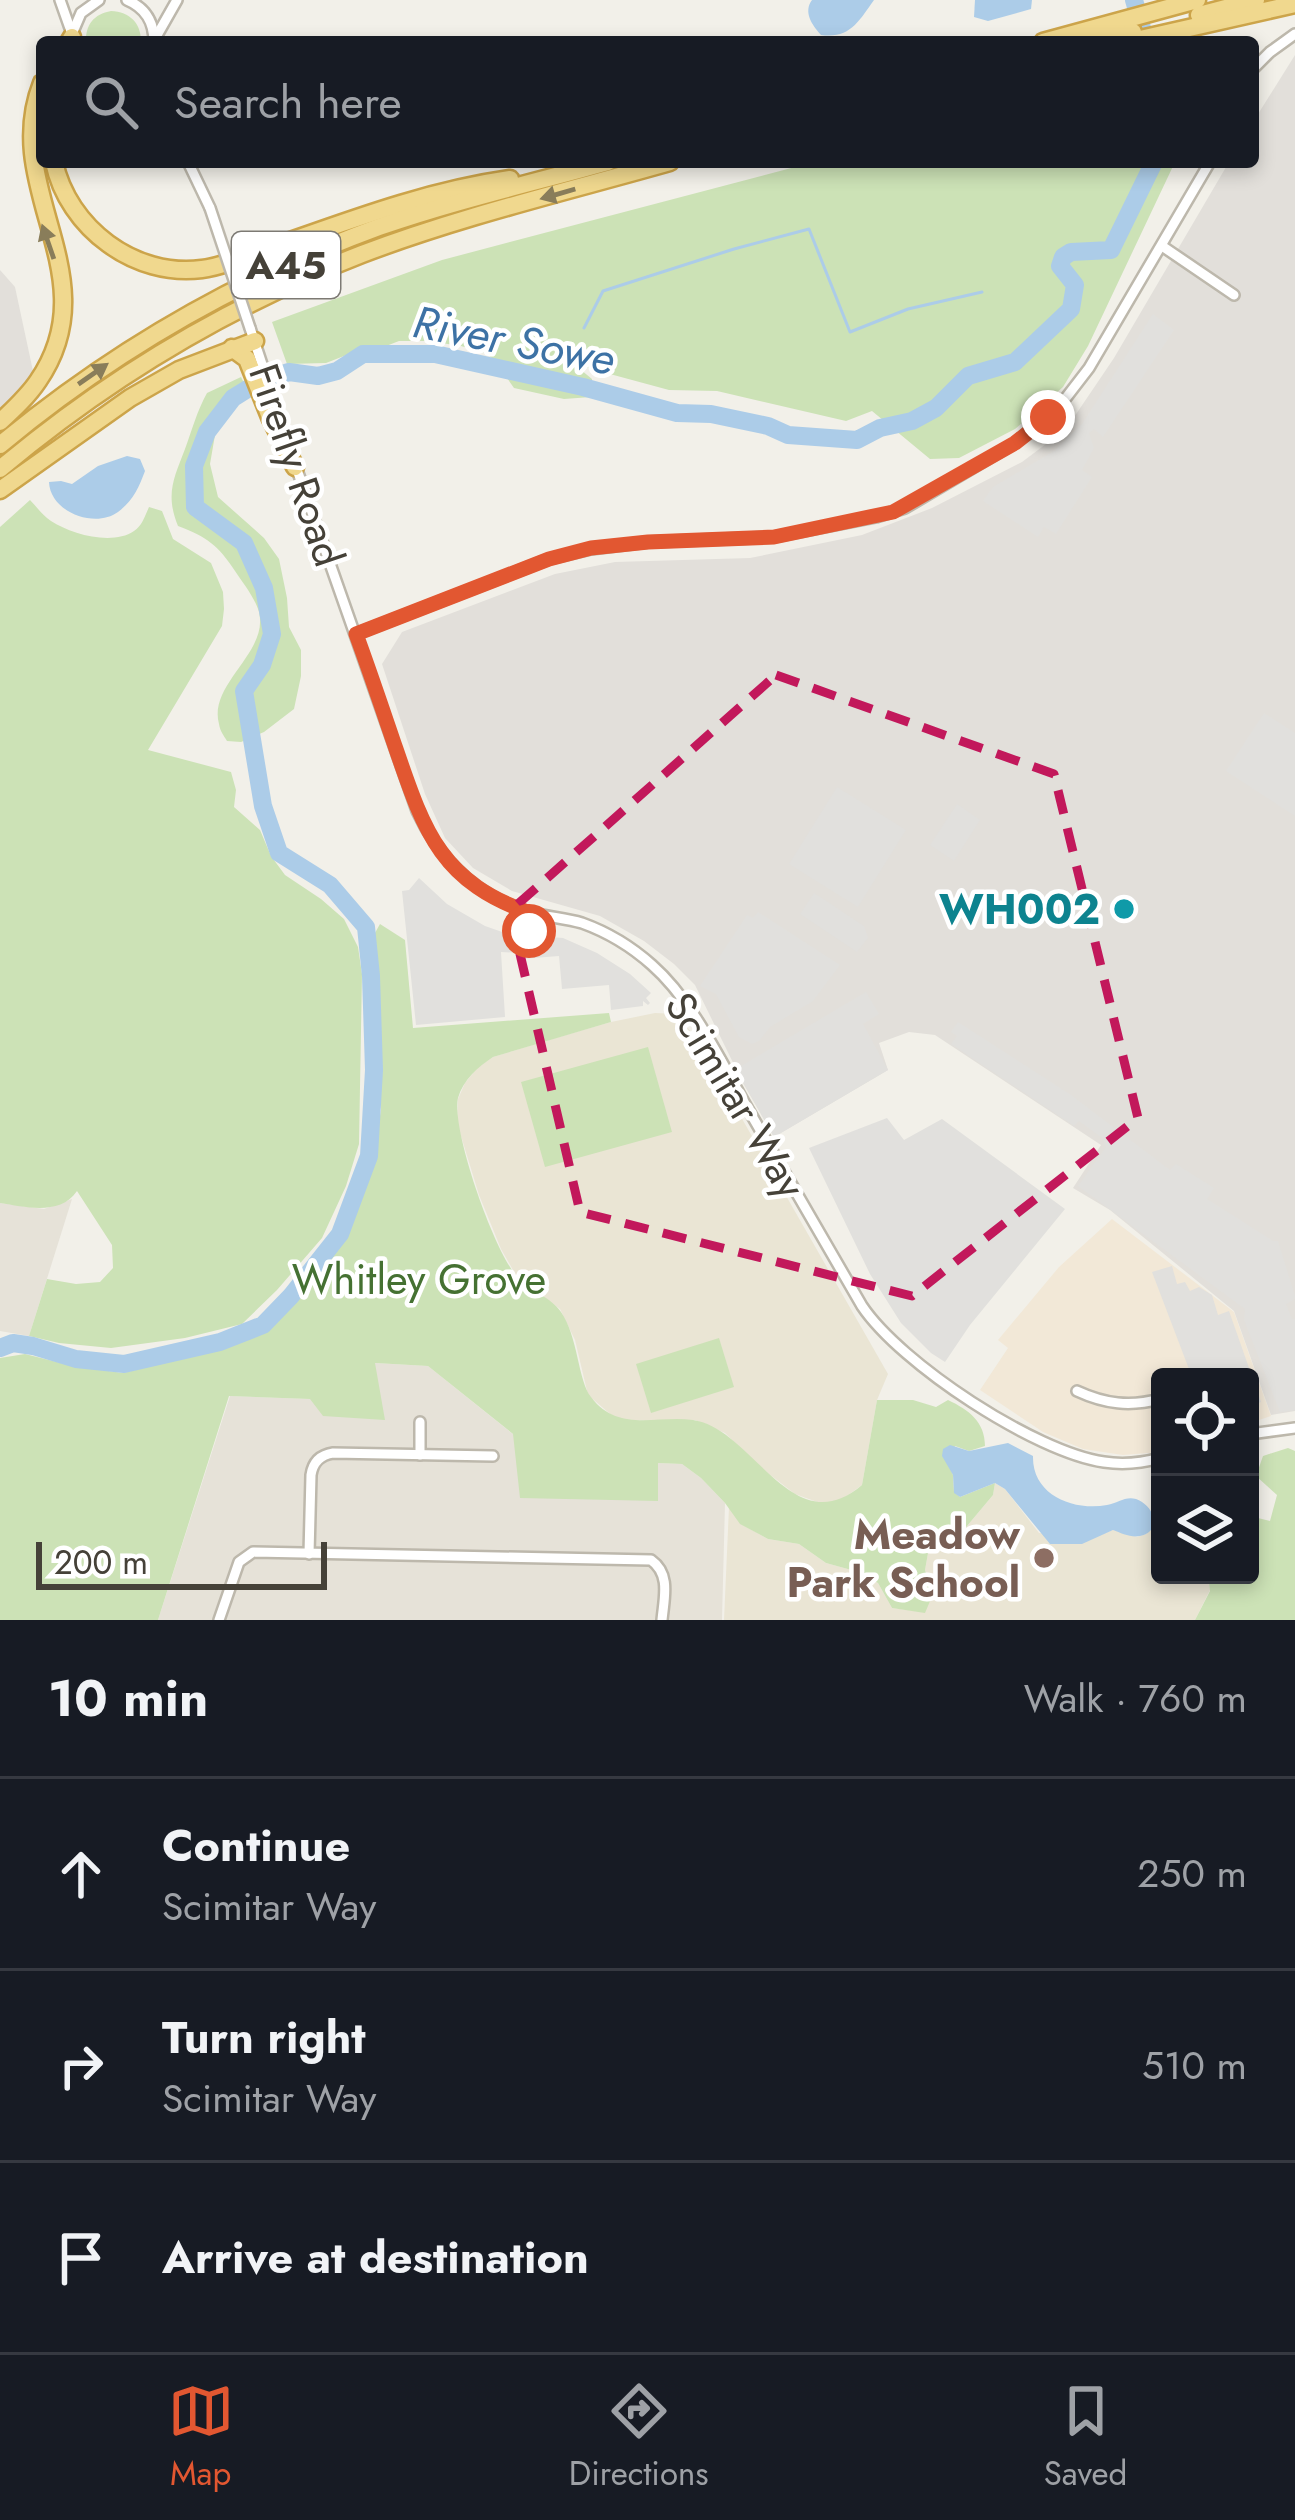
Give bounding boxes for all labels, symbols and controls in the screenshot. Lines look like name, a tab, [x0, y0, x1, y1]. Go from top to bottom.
search box	[36, 36, 1259, 168]
icon: search	[78, 69, 144, 135]
text: Search here	[174, 70, 402, 135]
one-way arrow	[539, 185, 576, 204]
one-way arrow	[37, 223, 56, 260]
road number: A45	[232, 232, 340, 298]
water label: River Sowe	[408, 289, 621, 392]
street label: Firefly Road	[233, 356, 360, 575]
one-way arrow	[77, 363, 109, 386]
route end	[1021, 390, 1075, 444]
place label: WH002	[939, 879, 1100, 940]
marker: WH002	[1111, 896, 1137, 922]
route start	[502, 904, 556, 958]
street label: Scimitar Way	[650, 981, 821, 1210]
park label: Whitley Grove	[292, 1249, 546, 1310]
map controls	[1151, 1368, 1259, 1584]
button: locate	[1151, 1368, 1259, 1476]
button: layers	[1151, 1476, 1259, 1584]
place label: Meadow Park School	[787, 1504, 1021, 1613]
scale bar	[36, 1536, 327, 1589]
text: 200 m	[54, 1539, 148, 1586]
marker: Meadow Park School	[1031, 1545, 1057, 1571]
text: 10 min	[48, 1661, 208, 1735]
text: Walk · 760 m	[1024, 1670, 1247, 1727]
text: Continue	[162, 1813, 350, 1878]
icon: ahead	[48, 1841, 114, 1907]
text: 250 m	[1137, 1845, 1247, 1902]
text: Scimitar Way	[162, 1878, 376, 1935]
text: Turn right	[162, 2005, 366, 2070]
icon: right	[48, 2033, 114, 2099]
text: 510 m	[1142, 2037, 1247, 2094]
text: Scimitar Way	[162, 2070, 376, 2127]
icon: arrive	[48, 2225, 114, 2291]
text: Arrive at destination	[162, 2225, 589, 2290]
tab: Map	[168, 2378, 234, 2497]
tab: Directions	[569, 2378, 709, 2497]
tab: Saved	[1044, 2378, 1127, 2497]

